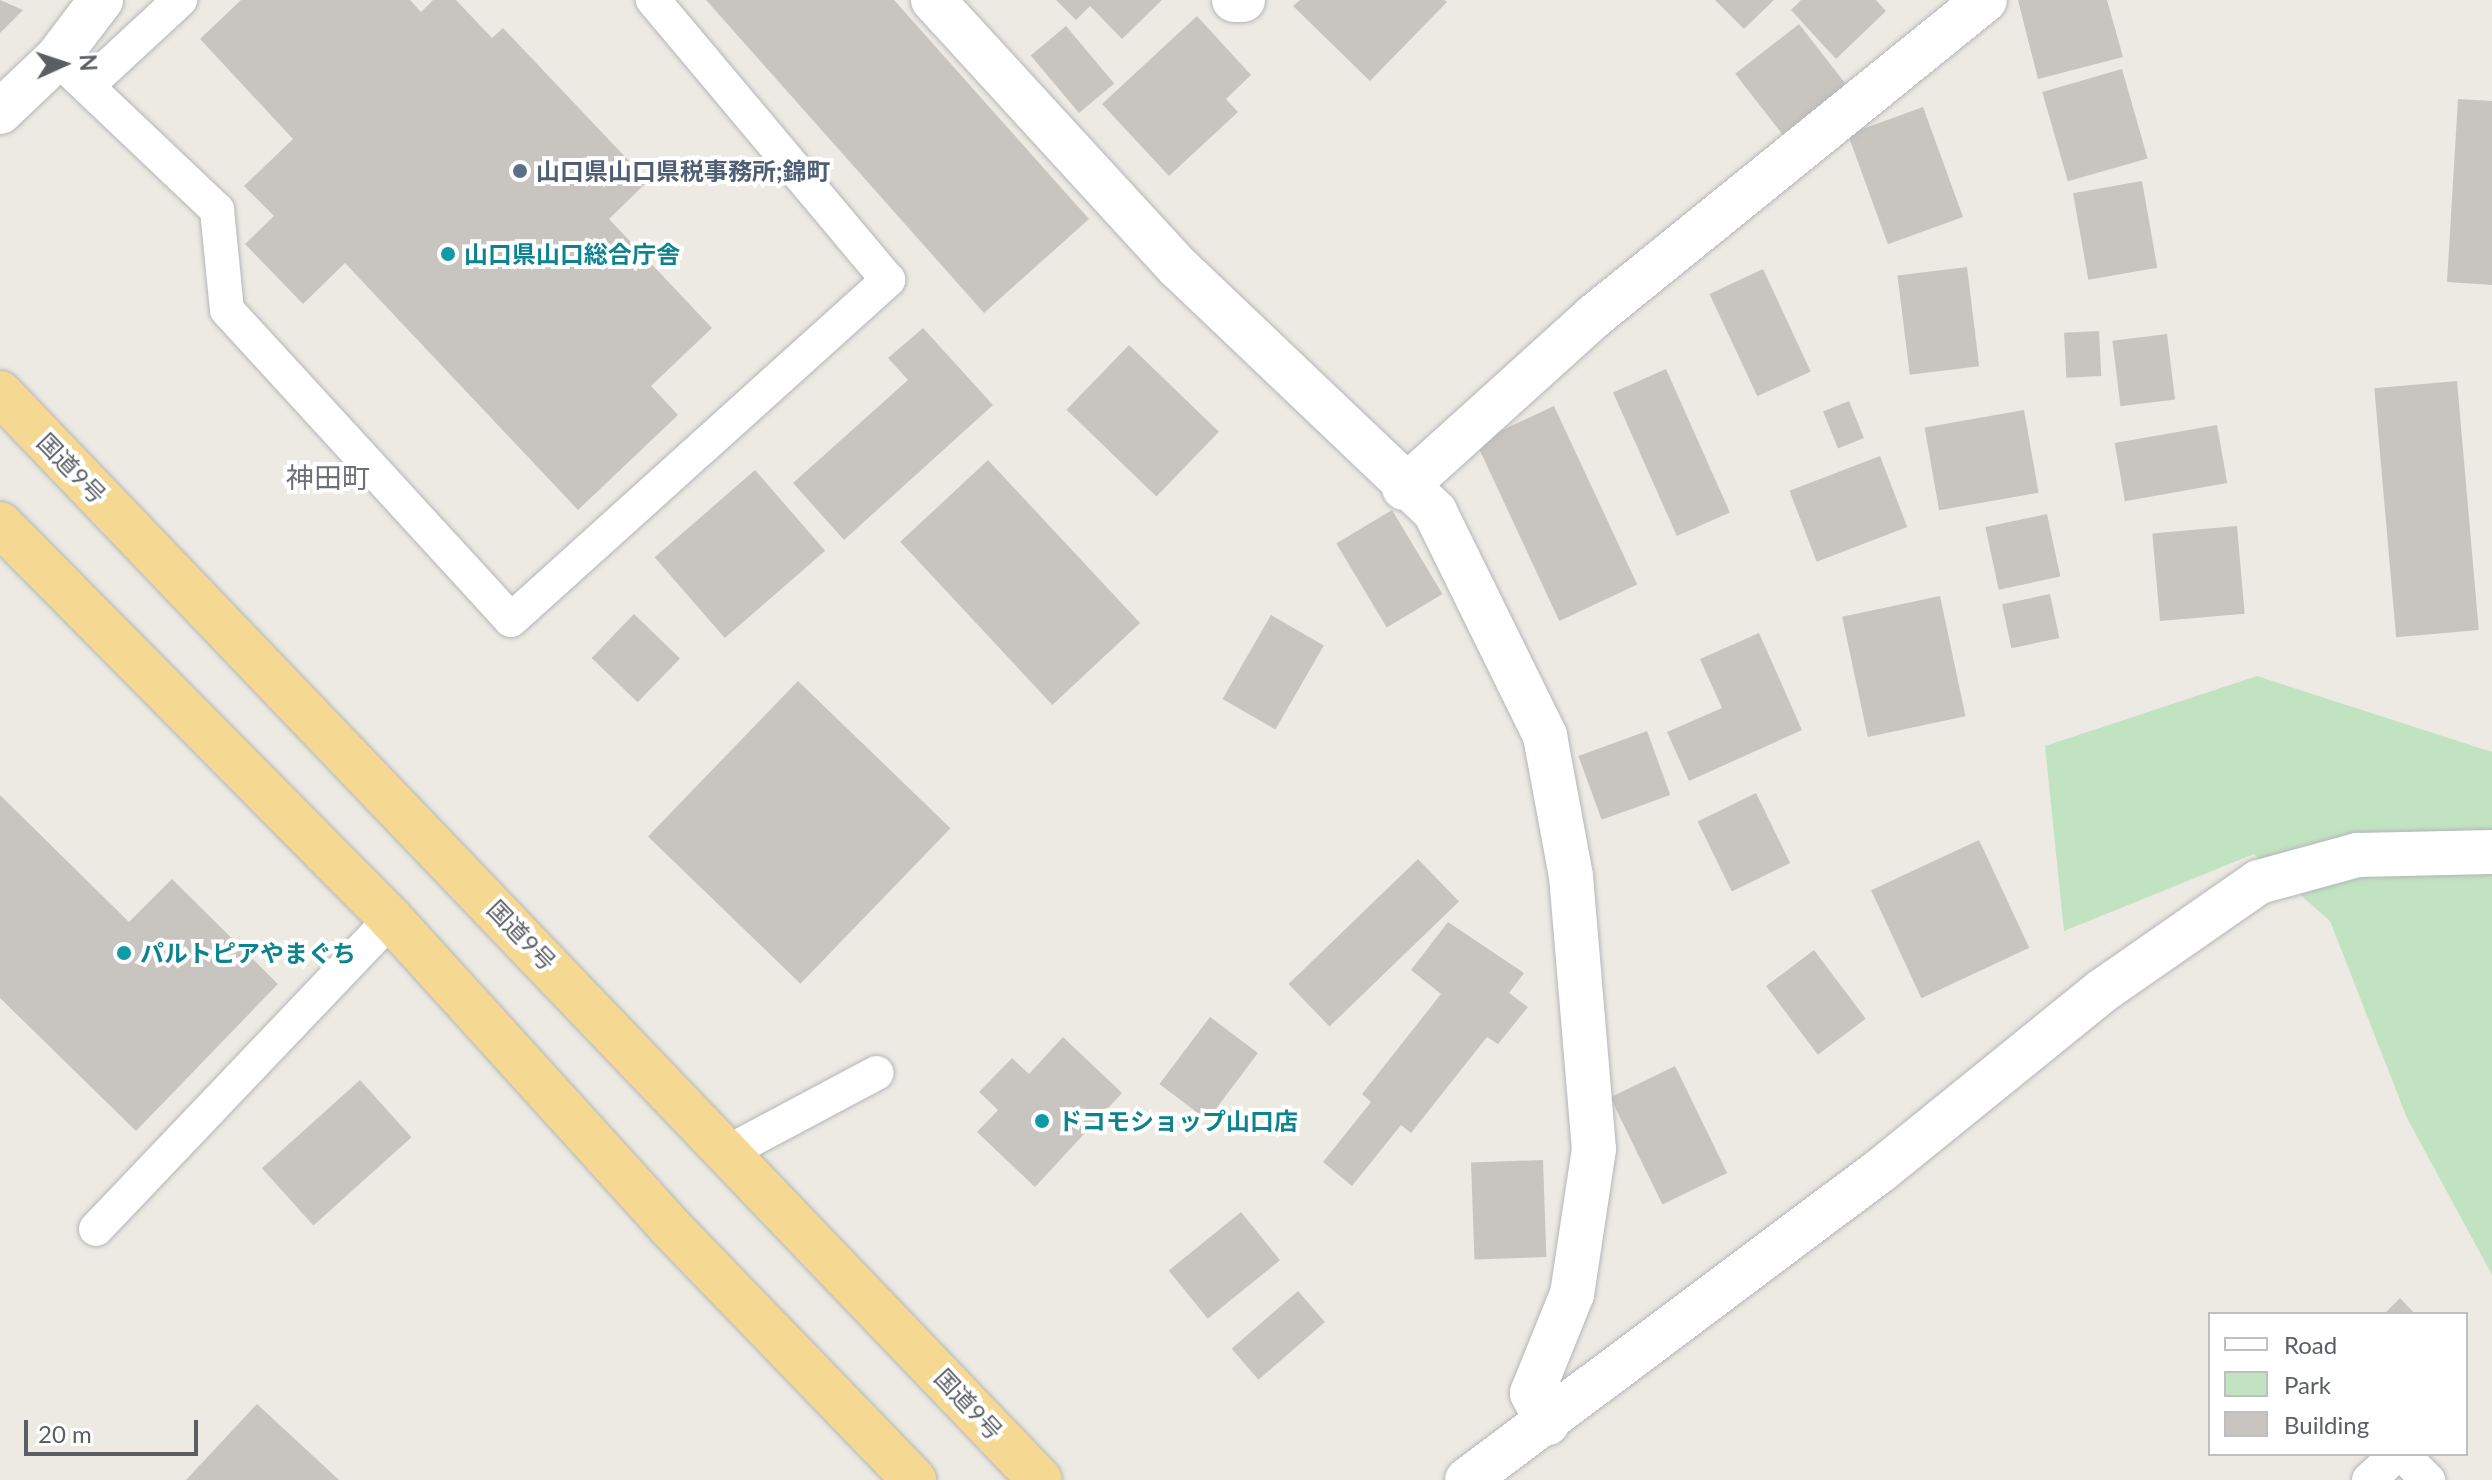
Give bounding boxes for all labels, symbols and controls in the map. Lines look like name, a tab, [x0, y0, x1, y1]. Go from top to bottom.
north arrow	[24, 24, 104, 104]
text: N	[75, 54, 102, 72]
place label: 山口県山口県税事務所;錦町	[536, 157, 830, 185]
marker: 山口県山口県税事務所;錦町	[511, 162, 529, 180]
place label: 山口県山口総合庁舎	[464, 240, 680, 268]
marker: 山口県山口総合庁舎	[439, 245, 457, 263]
street label: 国道9号	[32, 427, 112, 509]
district label: 神田町	[286, 460, 370, 494]
street label: 国道9号	[482, 894, 562, 976]
place label: パルトピアやまぐち	[140, 939, 356, 967]
marker: パルトピアやまぐち	[115, 944, 133, 962]
place label: ドコモショップ山口店	[1058, 1107, 1298, 1135]
marker: ドコモショップ山口店	[1033, 1112, 1051, 1130]
legend	[2208, 1312, 2468, 1456]
text: Road	[2284, 1330, 2337, 1359]
street label: 国道9号	[929, 1363, 1009, 1445]
text: Park	[2284, 1370, 2331, 1399]
scale bar	[28, 1404, 202, 1454]
text: Building	[2284, 1410, 2369, 1439]
text: 20 m	[38, 1419, 92, 1448]

